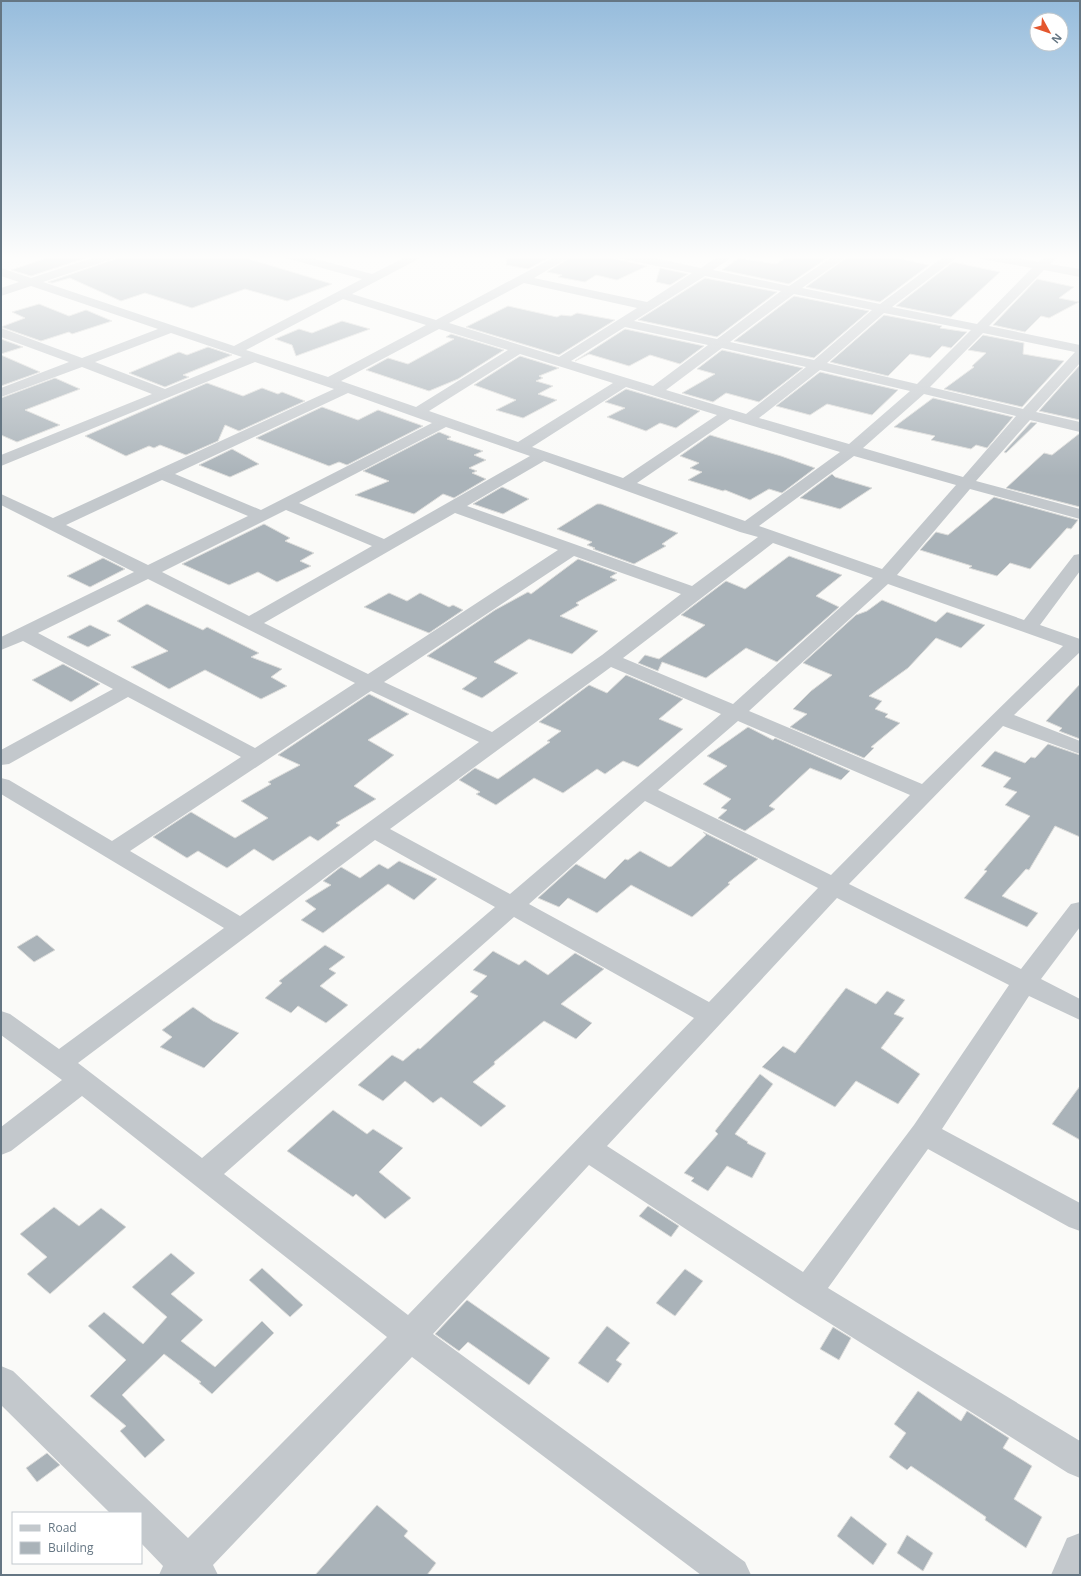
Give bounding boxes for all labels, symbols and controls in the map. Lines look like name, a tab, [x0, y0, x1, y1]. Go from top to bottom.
north arrow	[1029, 12, 1069, 52]
text: N	[1048, 30, 1066, 47]
legend	[12, 1512, 142, 1564]
text: Road	[48, 1519, 77, 1536]
text: Building	[48, 1539, 94, 1556]

